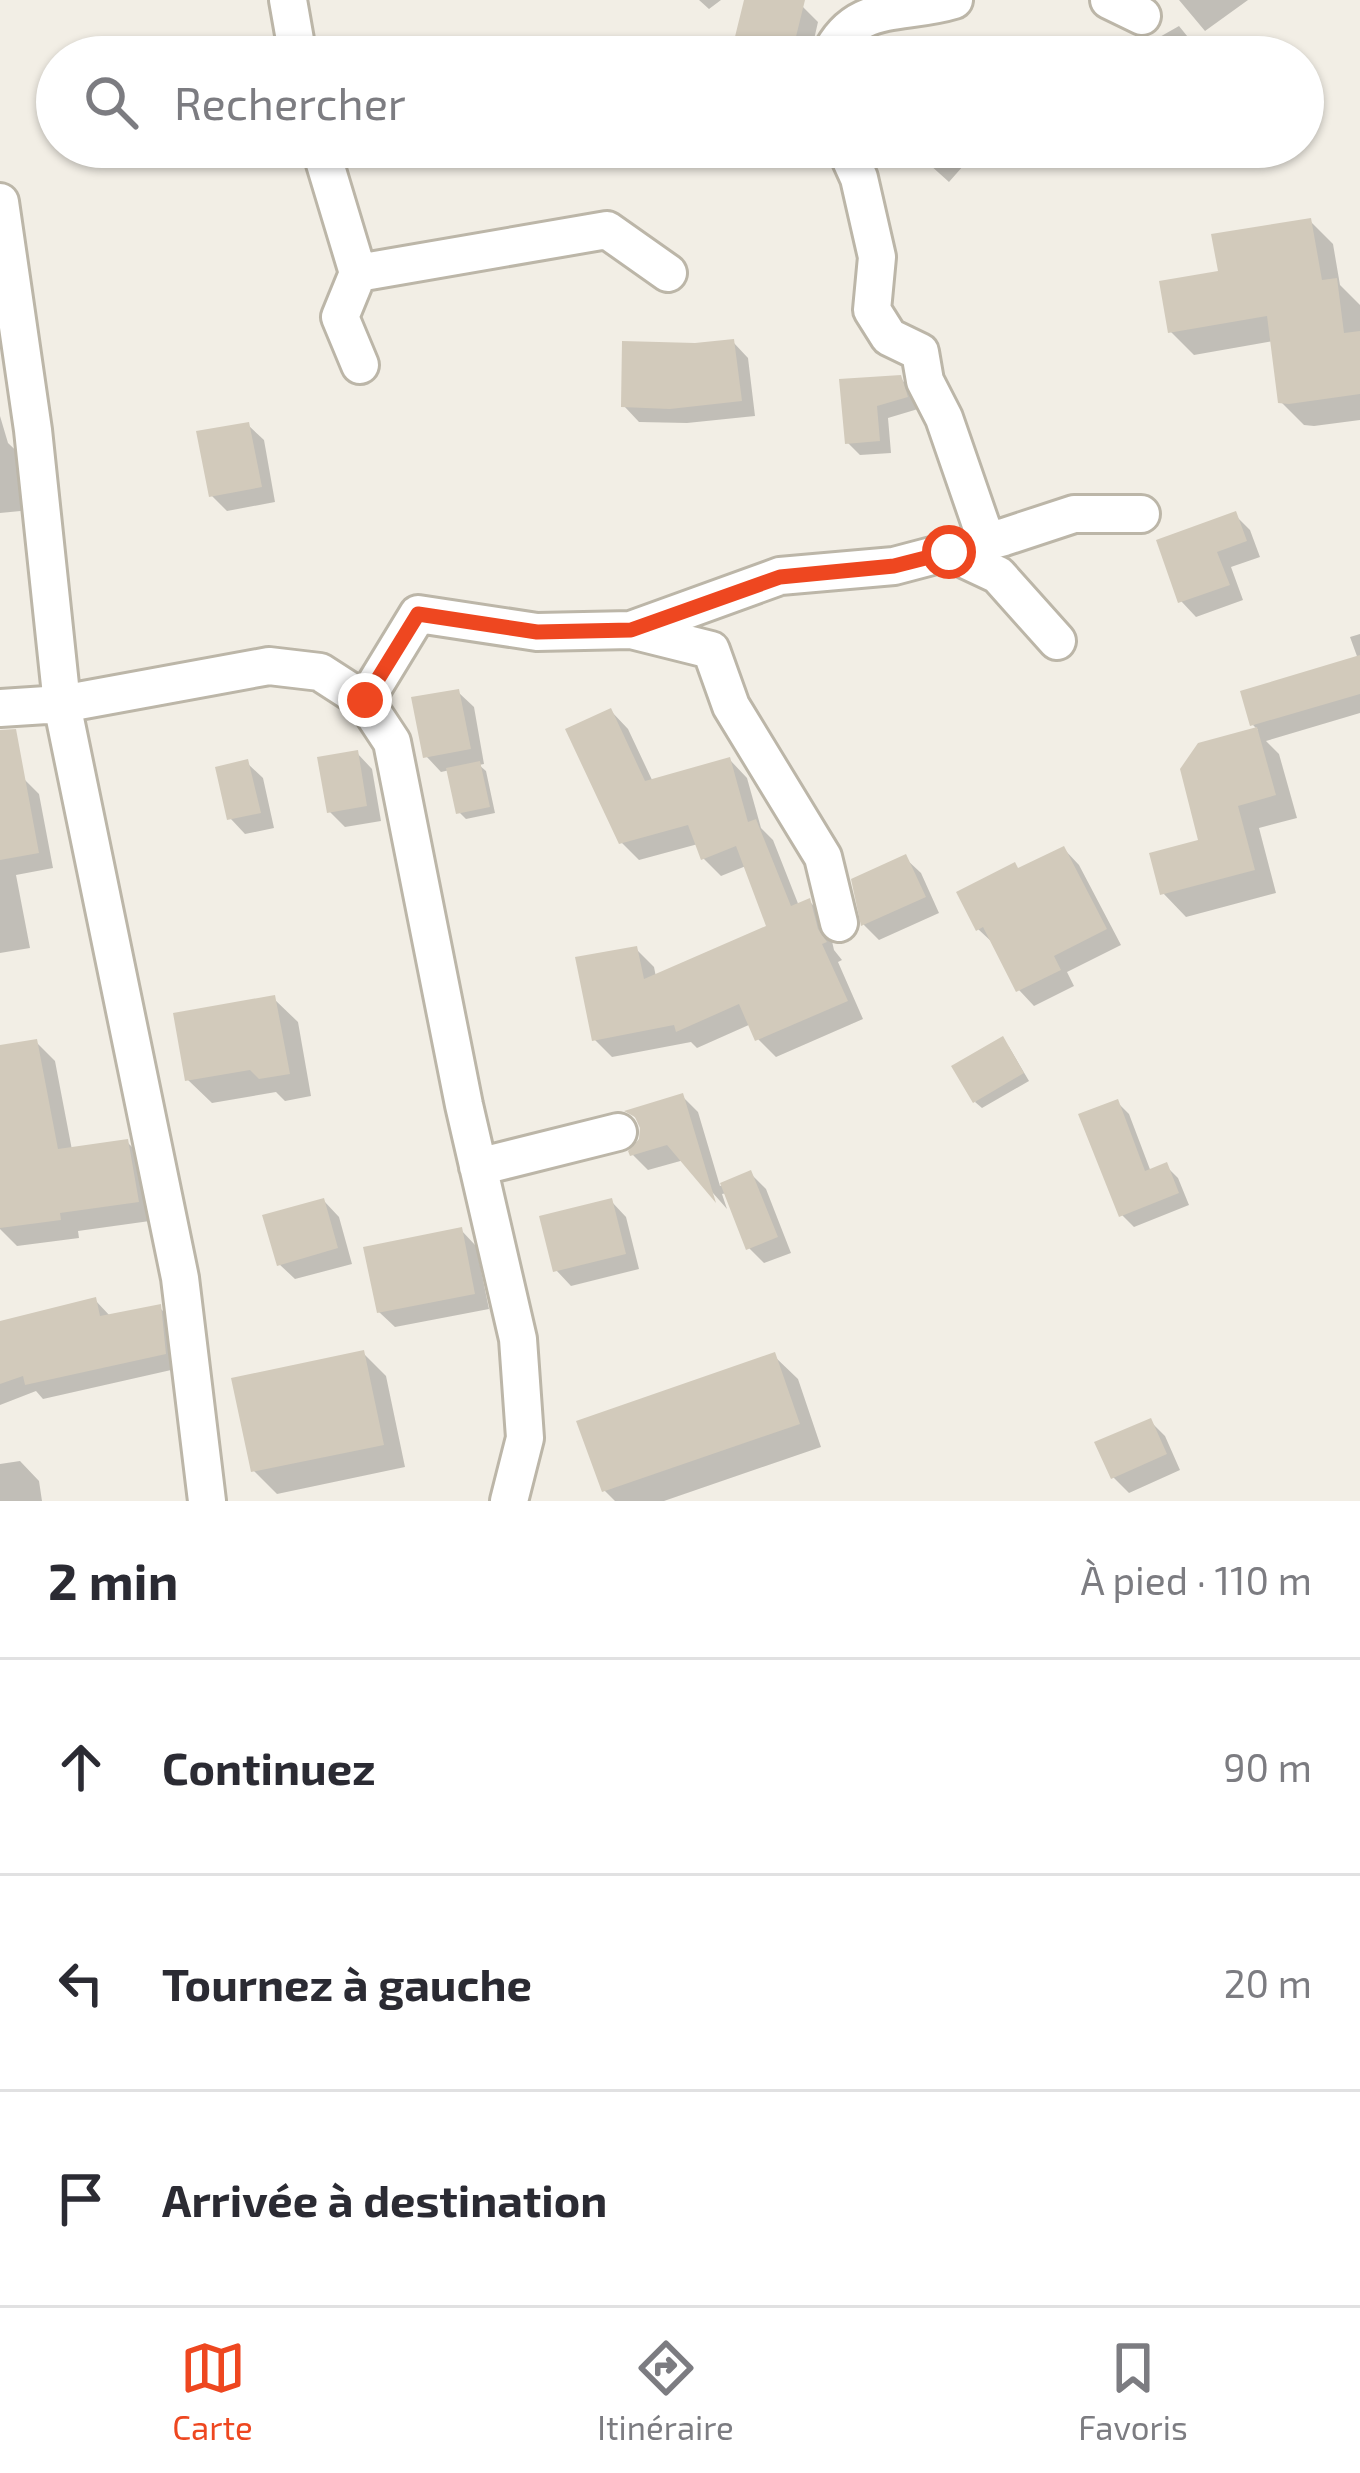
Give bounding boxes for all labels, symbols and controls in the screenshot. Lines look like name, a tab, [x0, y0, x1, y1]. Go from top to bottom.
search box	[36, 36, 1324, 168]
icon: search	[78, 69, 144, 135]
text: Rechercher	[174, 75, 406, 129]
route start	[922, 525, 976, 579]
route end	[338, 673, 392, 727]
text: 2 min	[48, 1549, 178, 1610]
text: À pied · 110 m	[1080, 1556, 1312, 1603]
icon: ahead	[48, 1734, 114, 1800]
text: Continuez	[162, 1740, 376, 1794]
text: 90 m	[1223, 1743, 1312, 1790]
icon: left	[48, 1950, 114, 2016]
text: Tournez à gauche	[162, 1956, 532, 2010]
text: 20 m	[1224, 1959, 1312, 2006]
icon: arrive	[48, 2166, 114, 2232]
text: Arrivée à destination	[162, 2172, 607, 2226]
tab: Carte	[172, 2335, 253, 2447]
tab: Itinéraire	[597, 2335, 734, 2447]
tab: Favoris	[1078, 2335, 1188, 2447]

